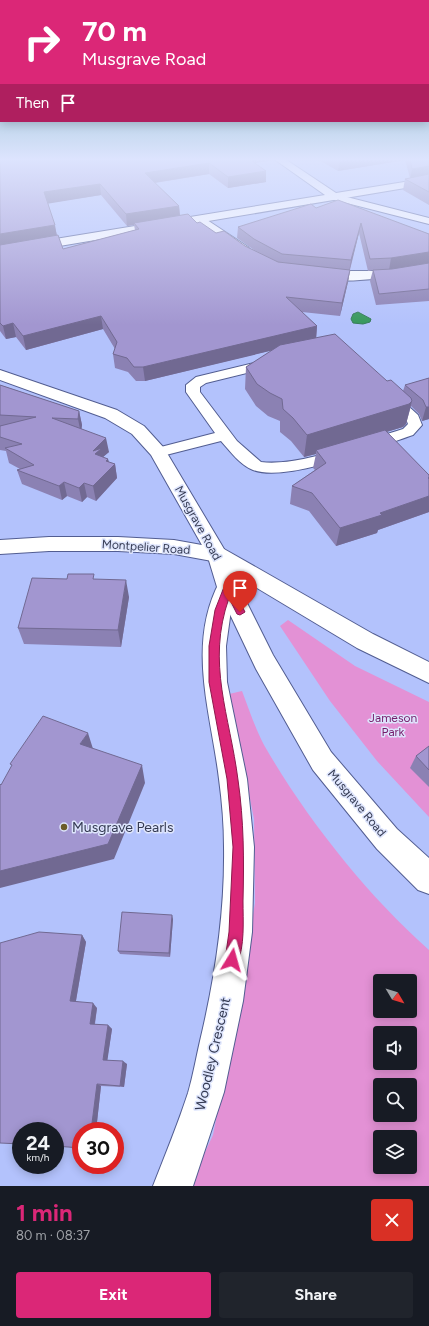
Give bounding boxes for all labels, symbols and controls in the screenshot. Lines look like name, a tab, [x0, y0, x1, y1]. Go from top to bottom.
text: 70 m	[82, 14, 147, 48]
icon: right	[16, 16, 68, 68]
text: Musgrave Road	[82, 48, 206, 70]
icon: arrive	[57, 92, 79, 114]
text: Then	[16, 94, 49, 112]
street label: Musgrave Road	[172, 483, 224, 563]
street label: Montpelier Road	[101, 537, 191, 557]
pin	[223, 571, 257, 612]
icon: arrive	[229, 577, 251, 599]
park label: Jameson Park	[369, 711, 417, 739]
street label: Musgrave Road	[325, 767, 389, 839]
place label: Musgrave Pearls	[72, 819, 173, 836]
marker: Musgrave Pearls	[59, 822, 69, 832]
position arrow	[211, 939, 253, 981]
north arrow	[373, 974, 417, 1018]
map controls	[373, 974, 417, 1174]
street label: Woodley Crescent	[192, 996, 234, 1112]
button: sound	[373, 1026, 417, 1070]
button: search	[373, 1078, 417, 1122]
speed limit sign: 30	[72, 1122, 124, 1174]
button: layers	[373, 1130, 417, 1174]
text: 24	[26, 1131, 50, 1155]
text: km/h	[27, 1151, 49, 1164]
text: 1 min	[16, 1198, 73, 1227]
button: close	[371, 1199, 413, 1241]
text: 80 m · 08:37	[16, 1228, 90, 1243]
button: Exit	[16, 1272, 211, 1318]
button: Share	[219, 1272, 413, 1318]

